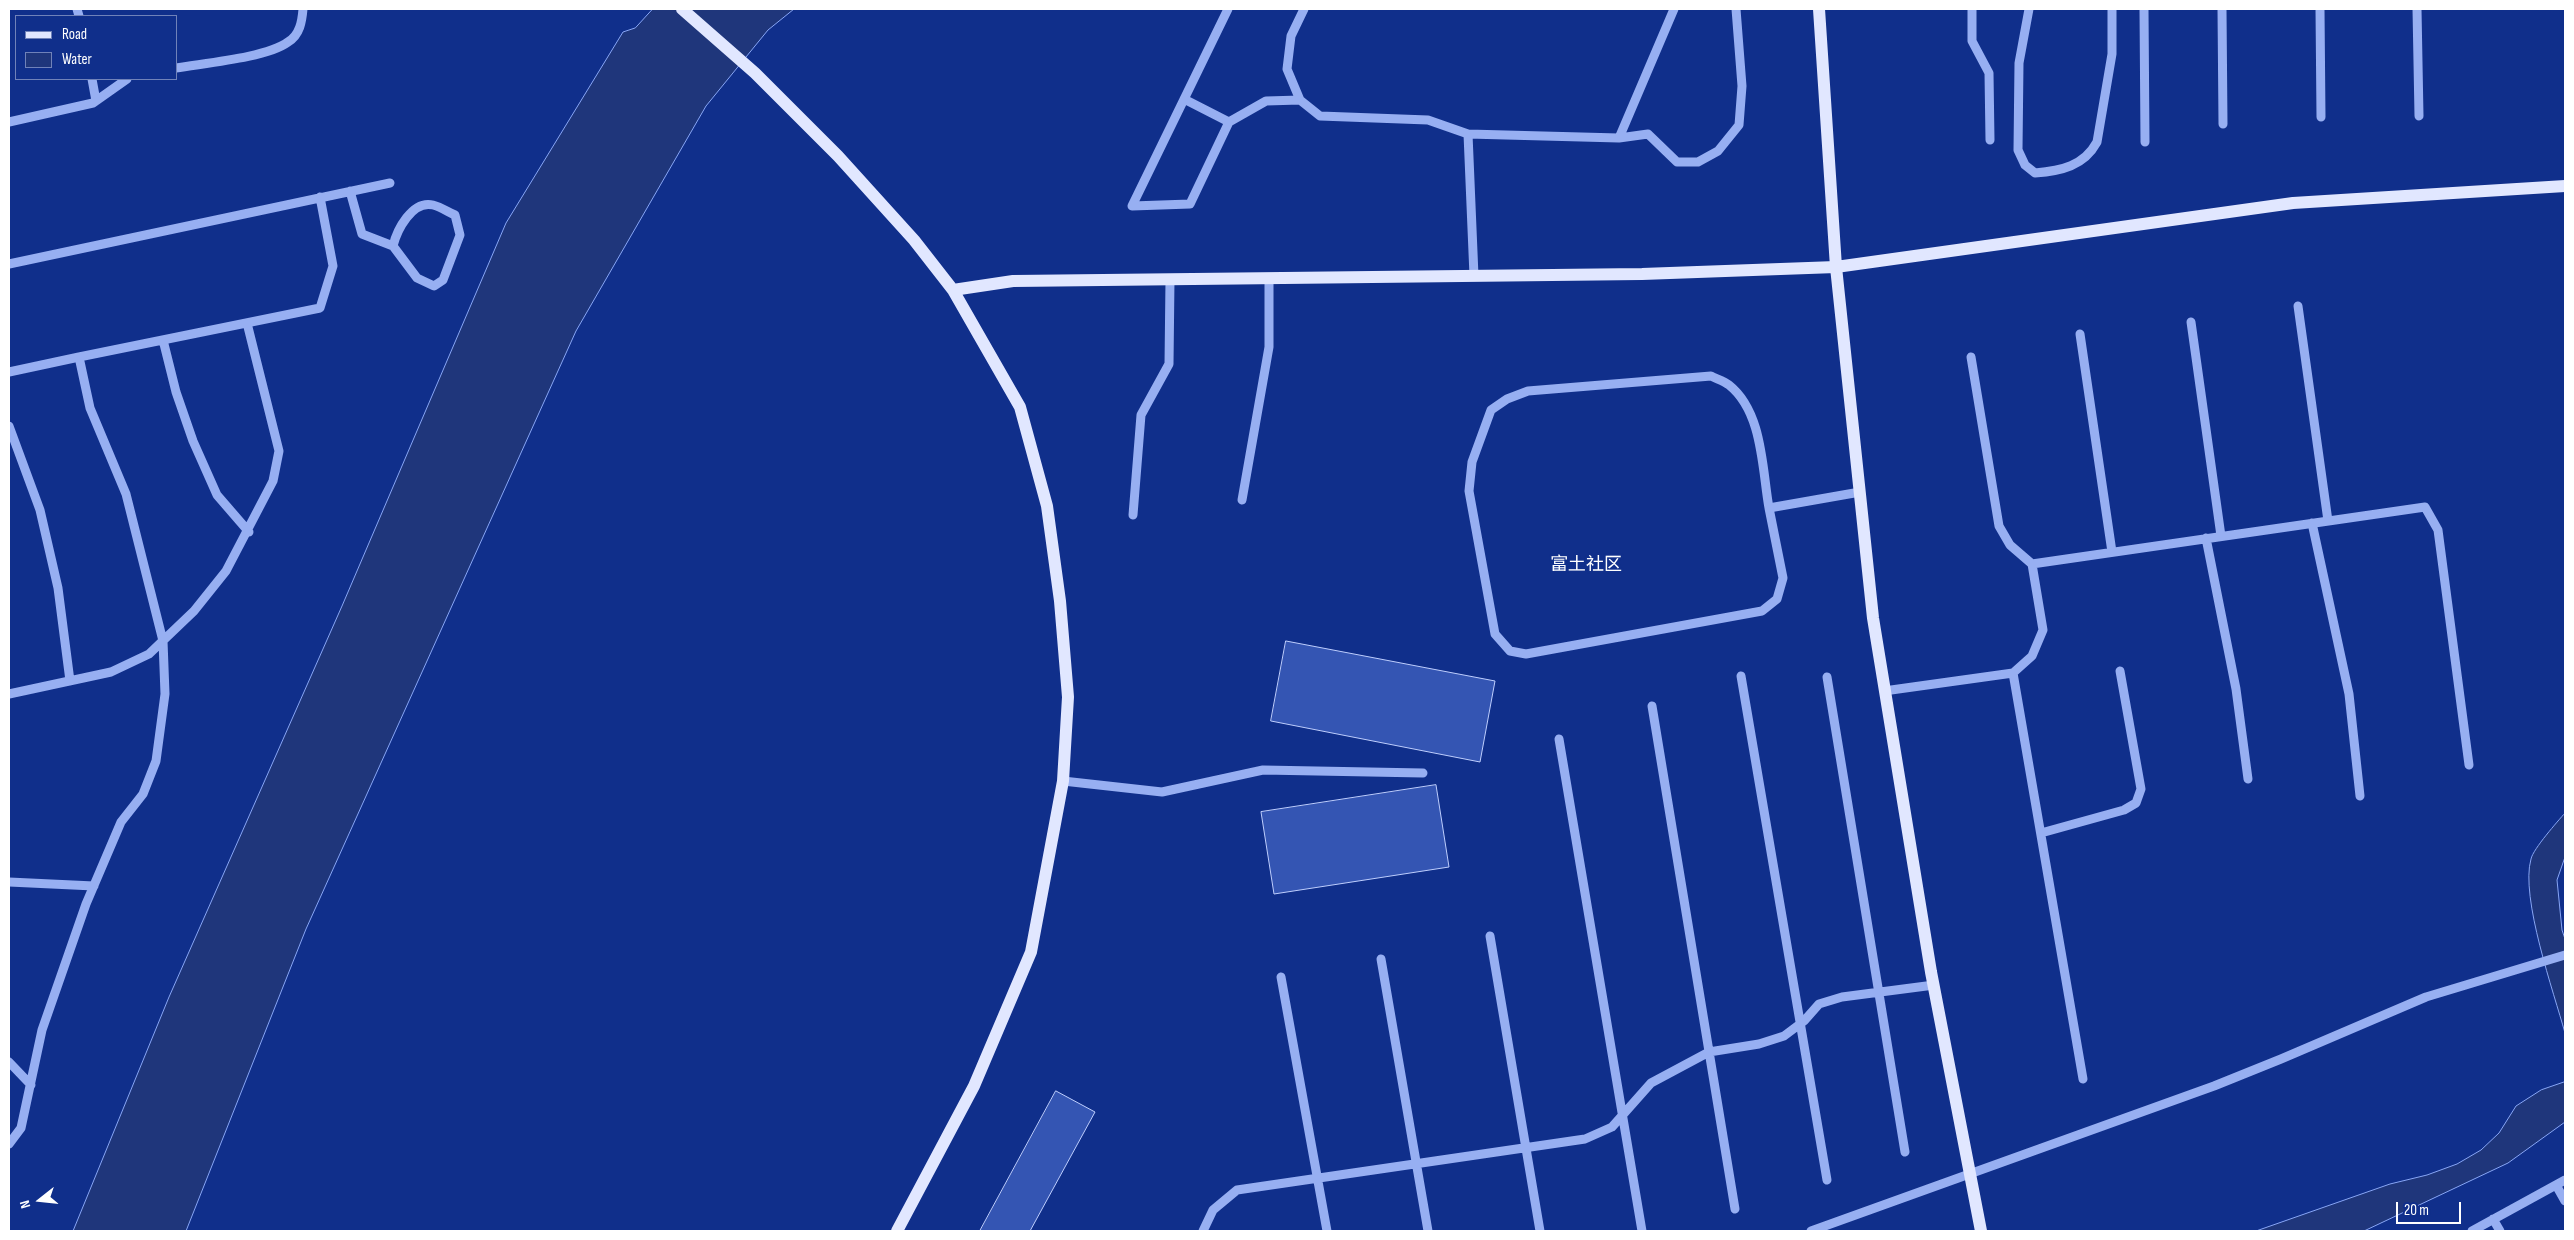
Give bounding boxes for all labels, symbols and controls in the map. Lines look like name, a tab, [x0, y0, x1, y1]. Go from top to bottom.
legend	[15, 15, 178, 80]
text: Road	[62, 25, 87, 44]
text: Water	[62, 50, 92, 69]
district label: 富土社区	[1550, 554, 1622, 576]
north arrow	[15, 1175, 65, 1225]
scale bar	[2399, 1192, 2464, 1224]
text: N	[16, 1198, 34, 1210]
text: 20 m	[2404, 1201, 2429, 1220]

